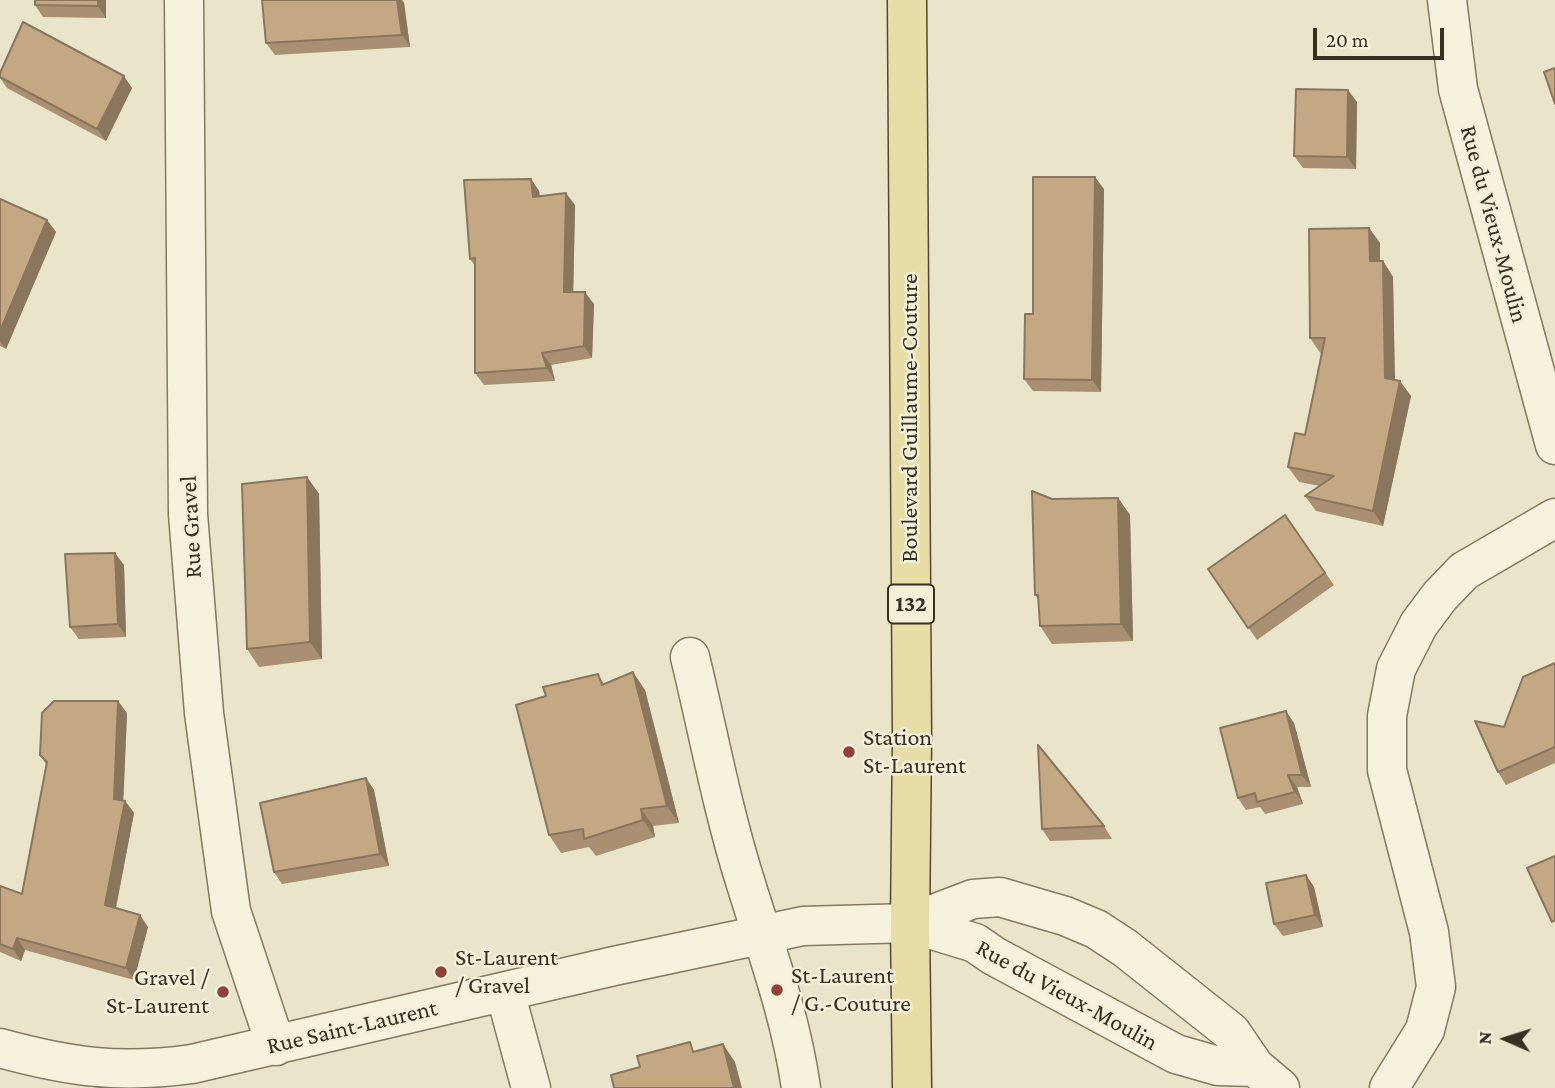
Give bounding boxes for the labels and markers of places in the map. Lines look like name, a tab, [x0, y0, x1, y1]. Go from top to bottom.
place label: Station St-Laurent	[863, 724, 966, 780]
marker: Station St-Laurent	[841, 744, 857, 760]
place label: St-Laurent / Gravel	[455, 944, 558, 1000]
place label: St-Laurent / G.-Couture	[791, 962, 911, 1018]
place label: Gravel / St-Laurent	[106, 964, 209, 1020]
marker: St-Laurent / Gravel	[433, 964, 449, 980]
marker: St-Laurent / G.-Couture	[769, 982, 785, 998]
marker: Gravel / St-Laurent	[215, 984, 231, 1000]

